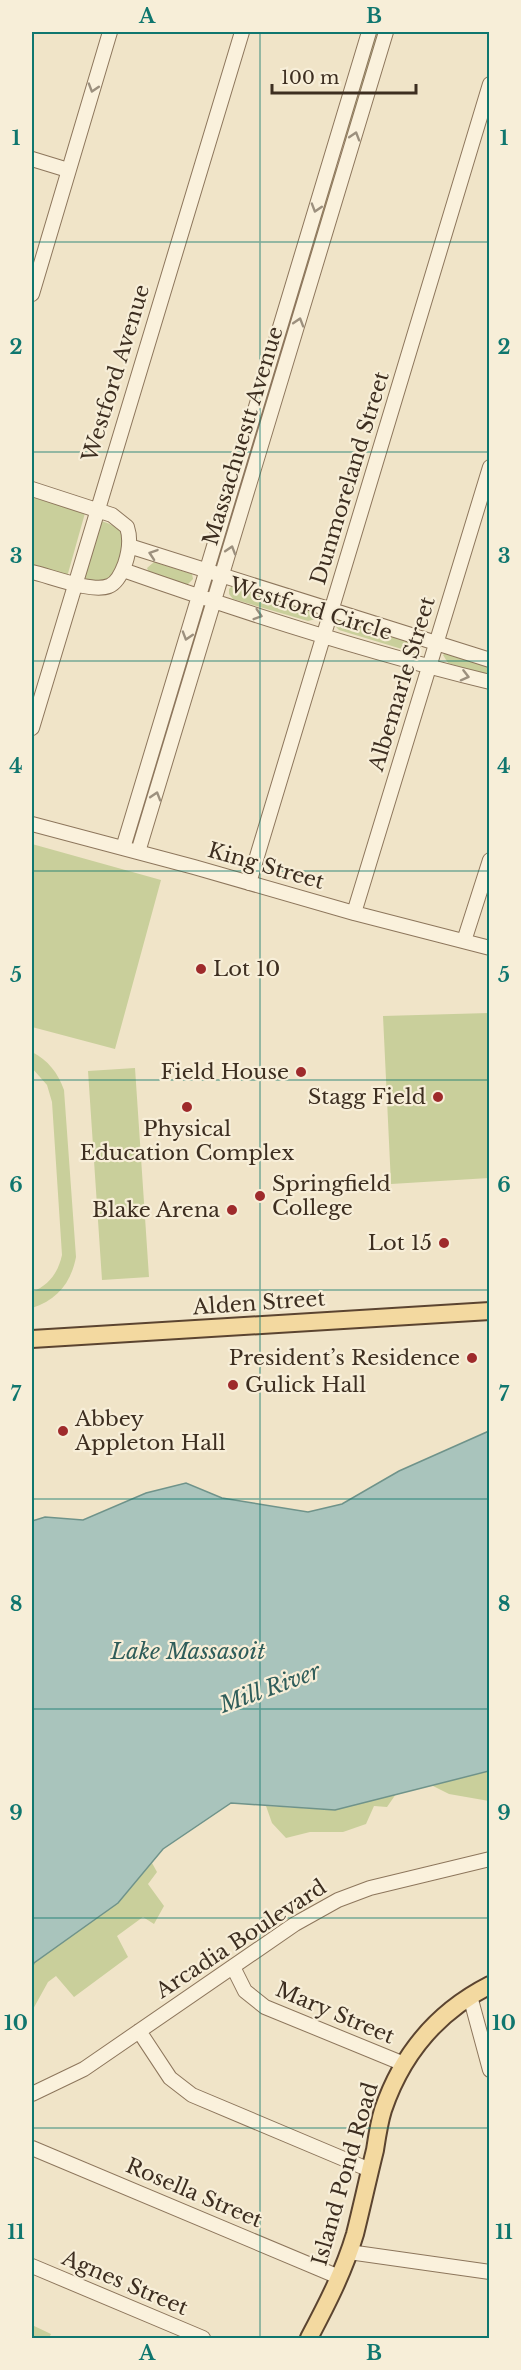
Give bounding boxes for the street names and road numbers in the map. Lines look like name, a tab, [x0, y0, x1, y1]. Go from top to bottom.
street label: Westford Avenue	[76, 281, 155, 466]
street label: Massachuestt Avenue	[197, 323, 289, 549]
street label: Dunmoreland Street	[305, 368, 395, 588]
street label: Westford Circle	[226, 572, 395, 646]
street label: Albemarle Street	[363, 594, 441, 775]
street label: King Street	[205, 837, 327, 895]
street label: Alden Street	[191, 1285, 326, 1321]
street label: Arcadia Boulevard	[150, 1874, 331, 2004]
street label: Mary Street	[272, 1976, 398, 2050]
street label: Island Pond Road	[306, 2079, 384, 2269]
street label: Rosella Street	[122, 2153, 266, 2233]
street label: Agnes Street	[57, 2244, 192, 2321]

